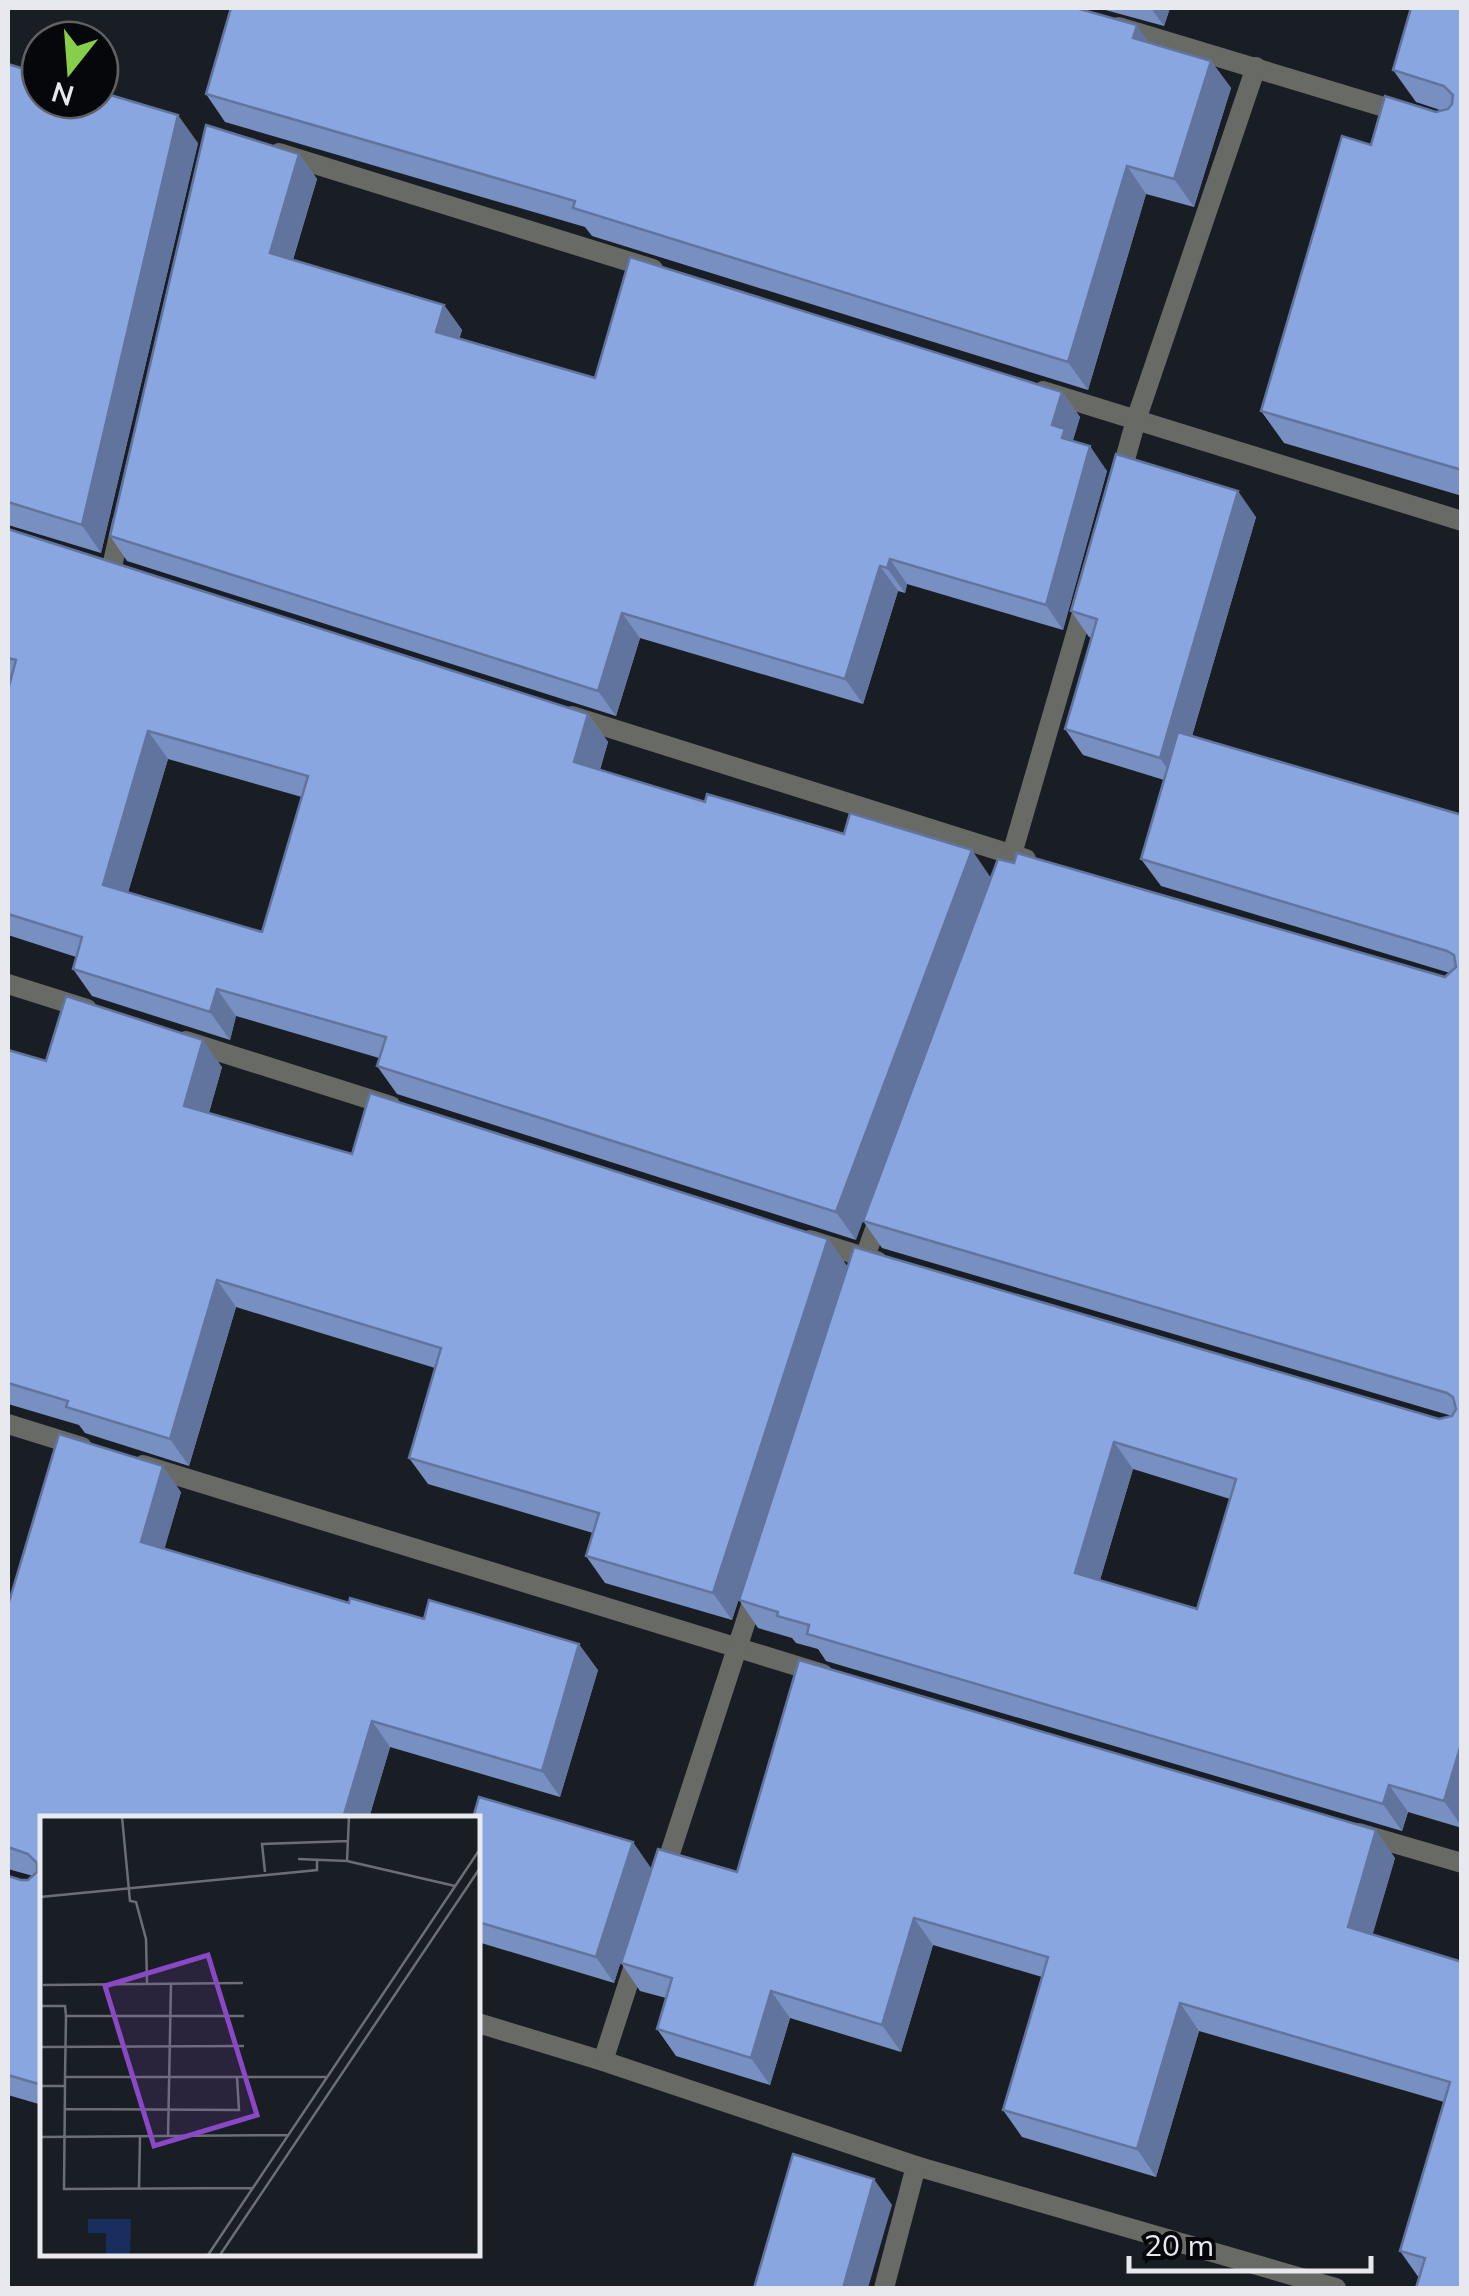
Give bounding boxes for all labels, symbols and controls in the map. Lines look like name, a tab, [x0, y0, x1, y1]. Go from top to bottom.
north arrow	[20, 20, 120, 120]
text: N	[47, 75, 78, 114]
inset map	[40, 1816, 480, 2256]
scale bar	[1129, 2211, 1372, 2273]
text: 20 m	[1144, 2226, 1214, 2264]

